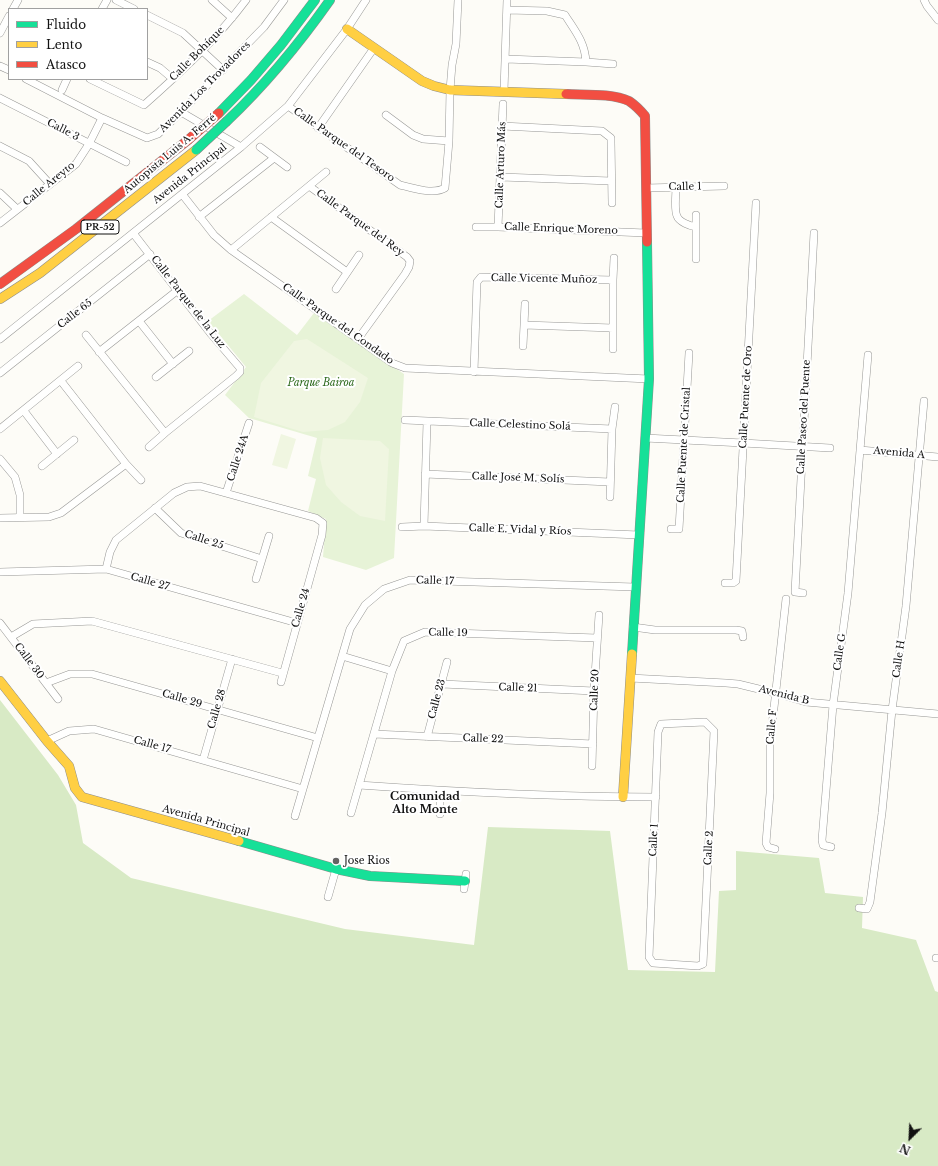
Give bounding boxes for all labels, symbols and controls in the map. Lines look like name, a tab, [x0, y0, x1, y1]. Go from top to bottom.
legend	[8, 8, 148, 80]
text: Fluido	[46, 17, 86, 32]
street label: Calle Bohíque	[167, 24, 227, 84]
text: Lento	[46, 37, 82, 52]
street label: Avenida Los Trovadores	[157, 39, 253, 135]
text: Atasco	[46, 57, 86, 72]
street label: Calle Parque del Tesoro	[291, 105, 397, 185]
street label: Autopista Luis A. Ferré	[121, 112, 219, 196]
street label: Calle 3	[45, 117, 81, 143]
street label: Calle Arturo Más	[493, 121, 509, 209]
street label: Avenida Principal	[151, 141, 229, 207]
street label: Calle Areyto	[21, 159, 77, 209]
street label: Calle 1	[668, 181, 702, 193]
street label: Calle Parque del Rey	[314, 187, 406, 259]
road number: PR-52	[81, 220, 119, 234]
street label: Calle Enrique Moreno	[504, 221, 618, 237]
street label: Calle Parque de la Luz	[148, 253, 228, 351]
street label: Calle Vicente Muñoz	[491, 272, 597, 286]
street label: Calle Parque del Condado	[280, 281, 396, 367]
street label: Calle 65	[55, 297, 95, 331]
street label: Calle Puente de Oro	[737, 345, 755, 449]
street label: Calle Paseo del Puente	[795, 359, 813, 475]
park label: Parque Bairoa	[287, 377, 355, 389]
street label: Calle Puente de Cristal	[675, 387, 693, 503]
street label: Calle Celestino Solá	[469, 417, 571, 433]
street label: Calle 24A	[225, 433, 251, 483]
street label: Avenida A	[873, 445, 925, 461]
street label: Calle José M. Solís	[472, 470, 564, 486]
street label: Calle E. Vidal y Ríos	[469, 522, 571, 538]
street label: Calle 25	[183, 528, 225, 552]
street label: Calle 27	[129, 571, 171, 593]
street label: Calle 17	[416, 574, 454, 588]
street label: Calle 24	[290, 587, 312, 629]
street label: Calle 19	[428, 627, 468, 639]
street label: Calle G	[831, 633, 849, 671]
street label: Calle H	[890, 639, 908, 679]
street label: Calle 30	[12, 641, 46, 681]
street label: Calle 20	[588, 669, 602, 711]
street label: Calle 23	[426, 678, 448, 720]
street label: Calle 21	[498, 681, 538, 695]
street label: Avenida B	[757, 683, 811, 707]
street label: Calle 29	[161, 688, 203, 710]
street label: Calle 28	[206, 688, 228, 730]
street label: Calle F	[764, 709, 780, 745]
street label: Calle 22	[462, 732, 504, 746]
street label: Calle 17	[132, 734, 172, 756]
district label: Comunidad Alto Monte	[390, 790, 460, 816]
street label: Avenida Principal	[161, 803, 251, 839]
street label: Calle 1	[647, 823, 661, 857]
street label: Calle 2	[702, 830, 716, 866]
place label: Jose Rios	[344, 855, 390, 867]
marker: Jose Rios	[331, 856, 341, 866]
north arrow	[890, 1118, 930, 1158]
text: N	[898, 1140, 913, 1157]

